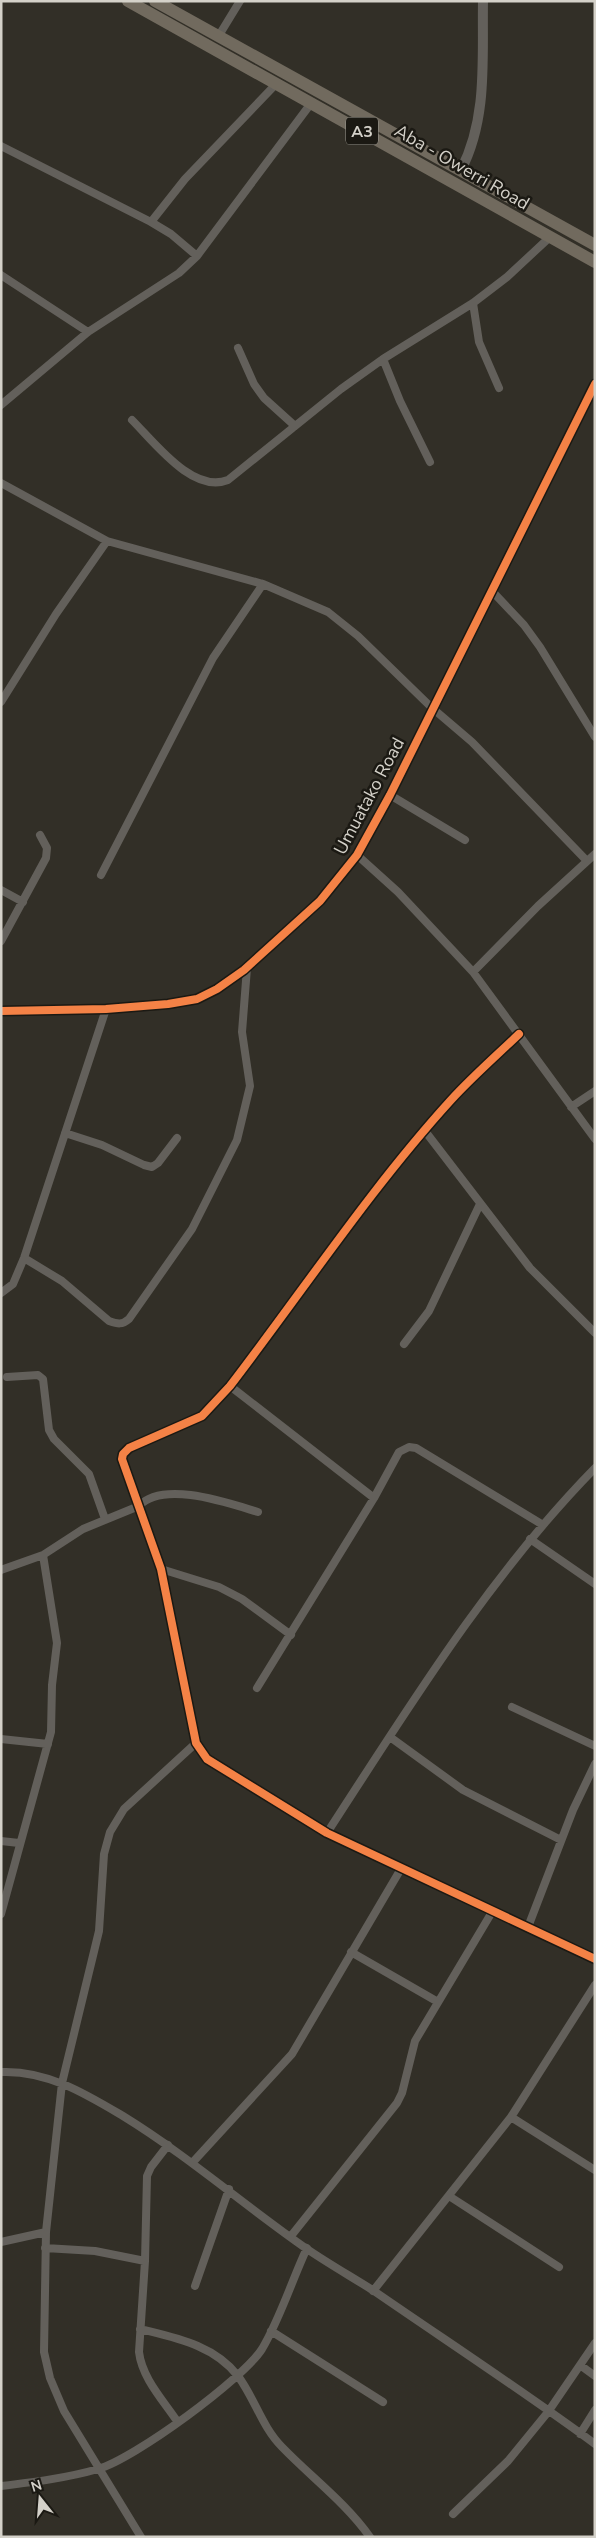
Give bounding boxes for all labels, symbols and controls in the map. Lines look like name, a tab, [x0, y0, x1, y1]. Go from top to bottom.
road number: A3	[346, 118, 378, 144]
street label: Aba - Owerri Road	[390, 119, 534, 215]
street label: Umuatako Road	[328, 733, 410, 859]
north arrow	[15, 2473, 65, 2523]
text: N	[29, 2475, 44, 2497]

